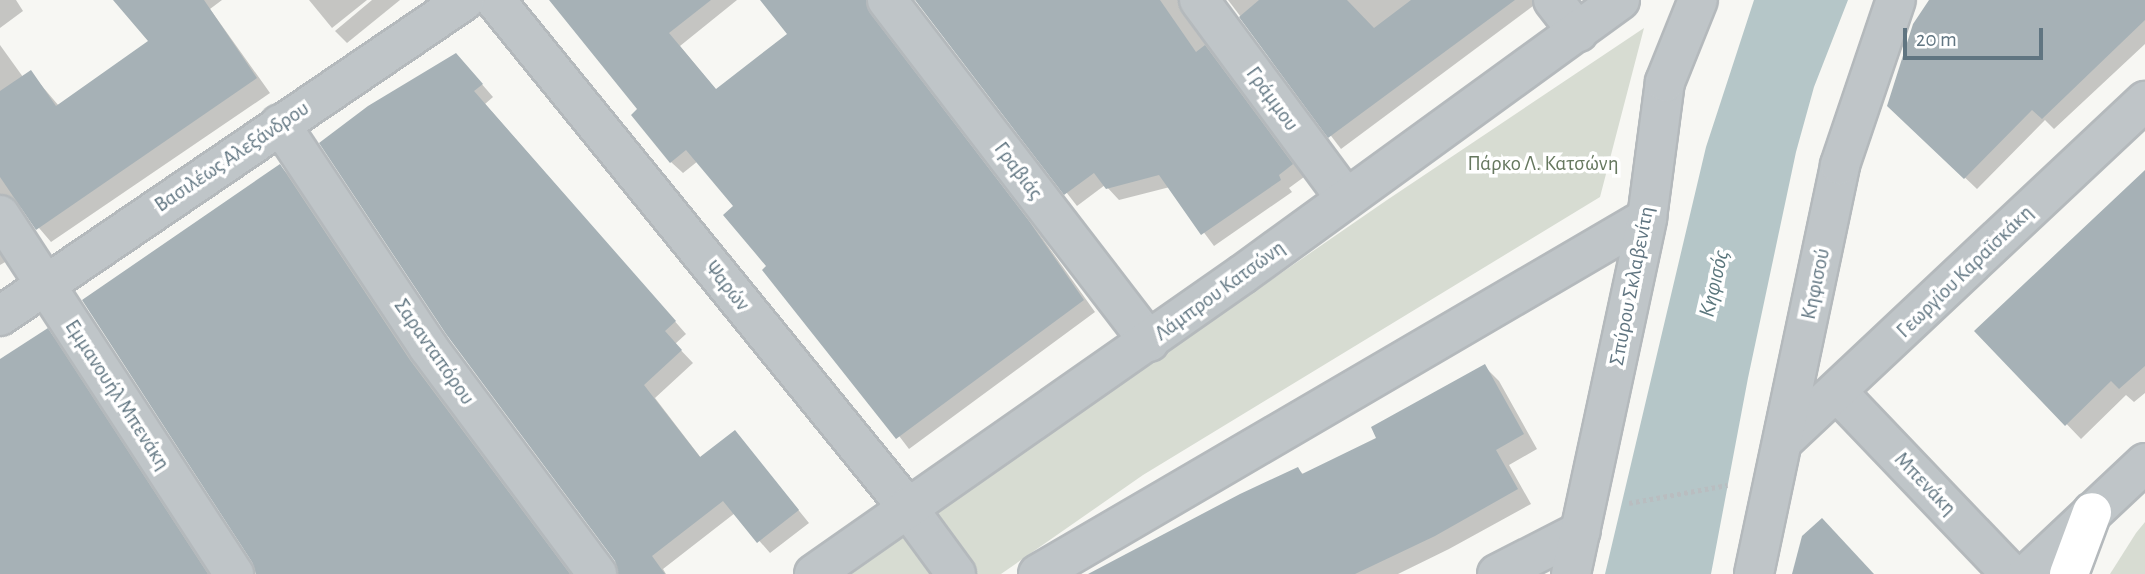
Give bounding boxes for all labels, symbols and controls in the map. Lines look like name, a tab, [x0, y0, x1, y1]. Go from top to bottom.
scale bar	[1907, 14, 2047, 58]
text: 20 m	[1916, 29, 1957, 50]
street label: Γράμμου	[1240, 62, 1304, 136]
street label: Βασιλέως Αλεξάνδρου	[150, 96, 314, 218]
street label: Γραβιάς	[988, 137, 1048, 205]
park label: Πάρκο Λ. Κατσώνη	[1467, 151, 1619, 177]
street label: Γεωργίου Καραϊσκάκη	[1891, 200, 2039, 344]
street label: Σπύρου Σκλαβενίτη	[1604, 204, 1660, 368]
street label: Λάμπρου Κατσώνη	[1150, 235, 1290, 347]
street label: Κηφισού	[1796, 246, 1836, 322]
water label: Κηφισός	[1694, 248, 1736, 320]
street label: Ψαρών	[699, 256, 755, 316]
street label: Σαρανταπόρου	[388, 294, 480, 410]
street label: Εμμανουήλ Μπενάκη	[59, 315, 175, 475]
street label: Μπενάκη	[1889, 447, 1961, 521]

